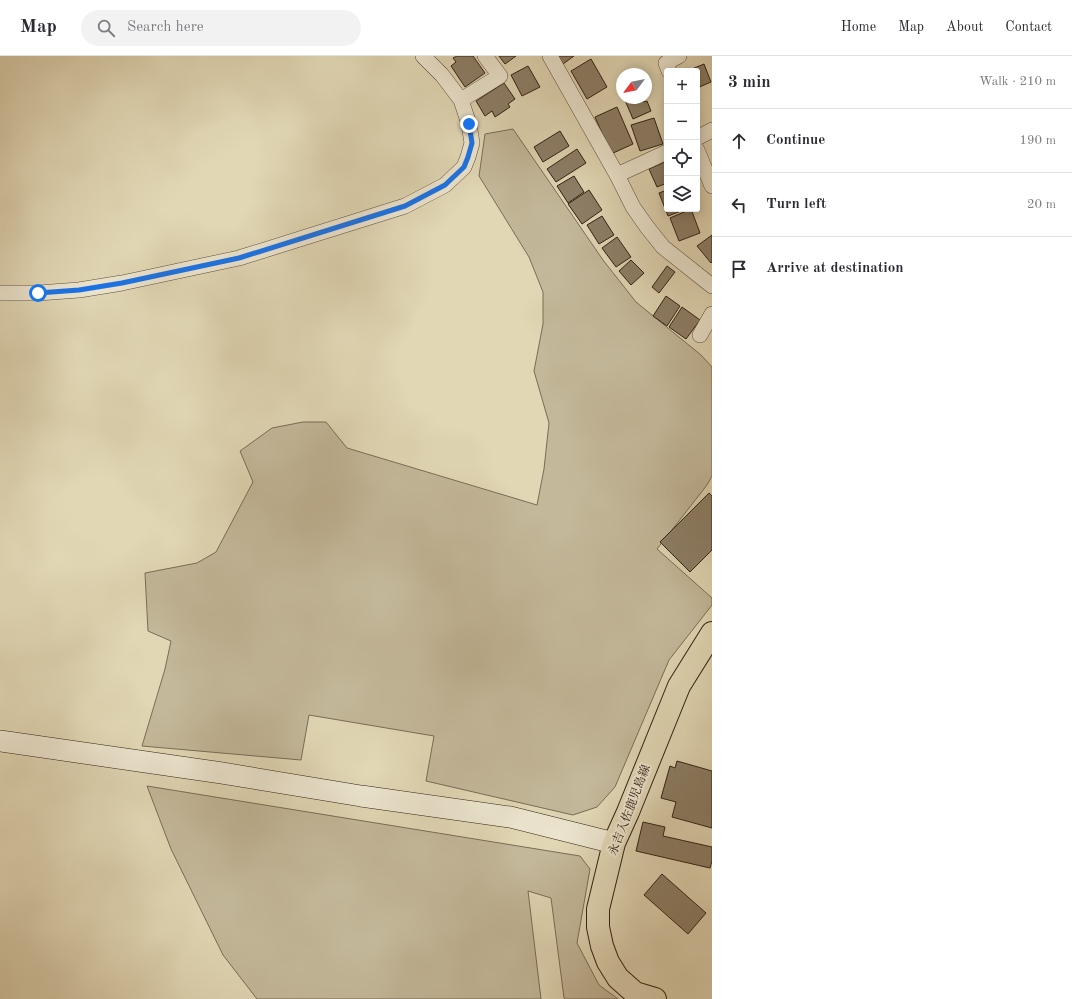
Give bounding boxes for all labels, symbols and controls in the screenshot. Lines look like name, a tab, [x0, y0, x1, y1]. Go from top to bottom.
search box	[81, 10, 361, 46]
icon: search	[95, 17, 117, 39]
text: Map	[20, 18, 57, 37]
text: Search here	[127, 20, 204, 35]
text: Home	[841, 20, 876, 34]
text: Map	[898, 20, 924, 34]
text: About	[946, 20, 983, 34]
text: Contact	[1005, 20, 1052, 34]
north arrow	[616, 68, 652, 104]
map controls	[664, 68, 700, 212]
button: +	[664, 68, 700, 104]
text: 3 min	[728, 74, 771, 91]
text: Walk · 210 m	[979, 75, 1056, 88]
button: −	[664, 104, 700, 140]
route end	[460, 115, 478, 133]
icon: ahead	[728, 130, 750, 152]
text: Continue	[766, 133, 825, 148]
text: 190 m	[1019, 134, 1056, 147]
button: locate	[664, 140, 700, 176]
button: layers	[664, 176, 700, 212]
icon: left	[728, 194, 750, 216]
text: Turn left	[766, 197, 826, 212]
text: 20 m	[1027, 198, 1056, 211]
icon: arrive	[728, 258, 750, 280]
text: Arrive at destination	[766, 261, 904, 276]
route start	[29, 284, 47, 302]
street label: 永吉入佐鹿児島線	[605, 763, 653, 857]

